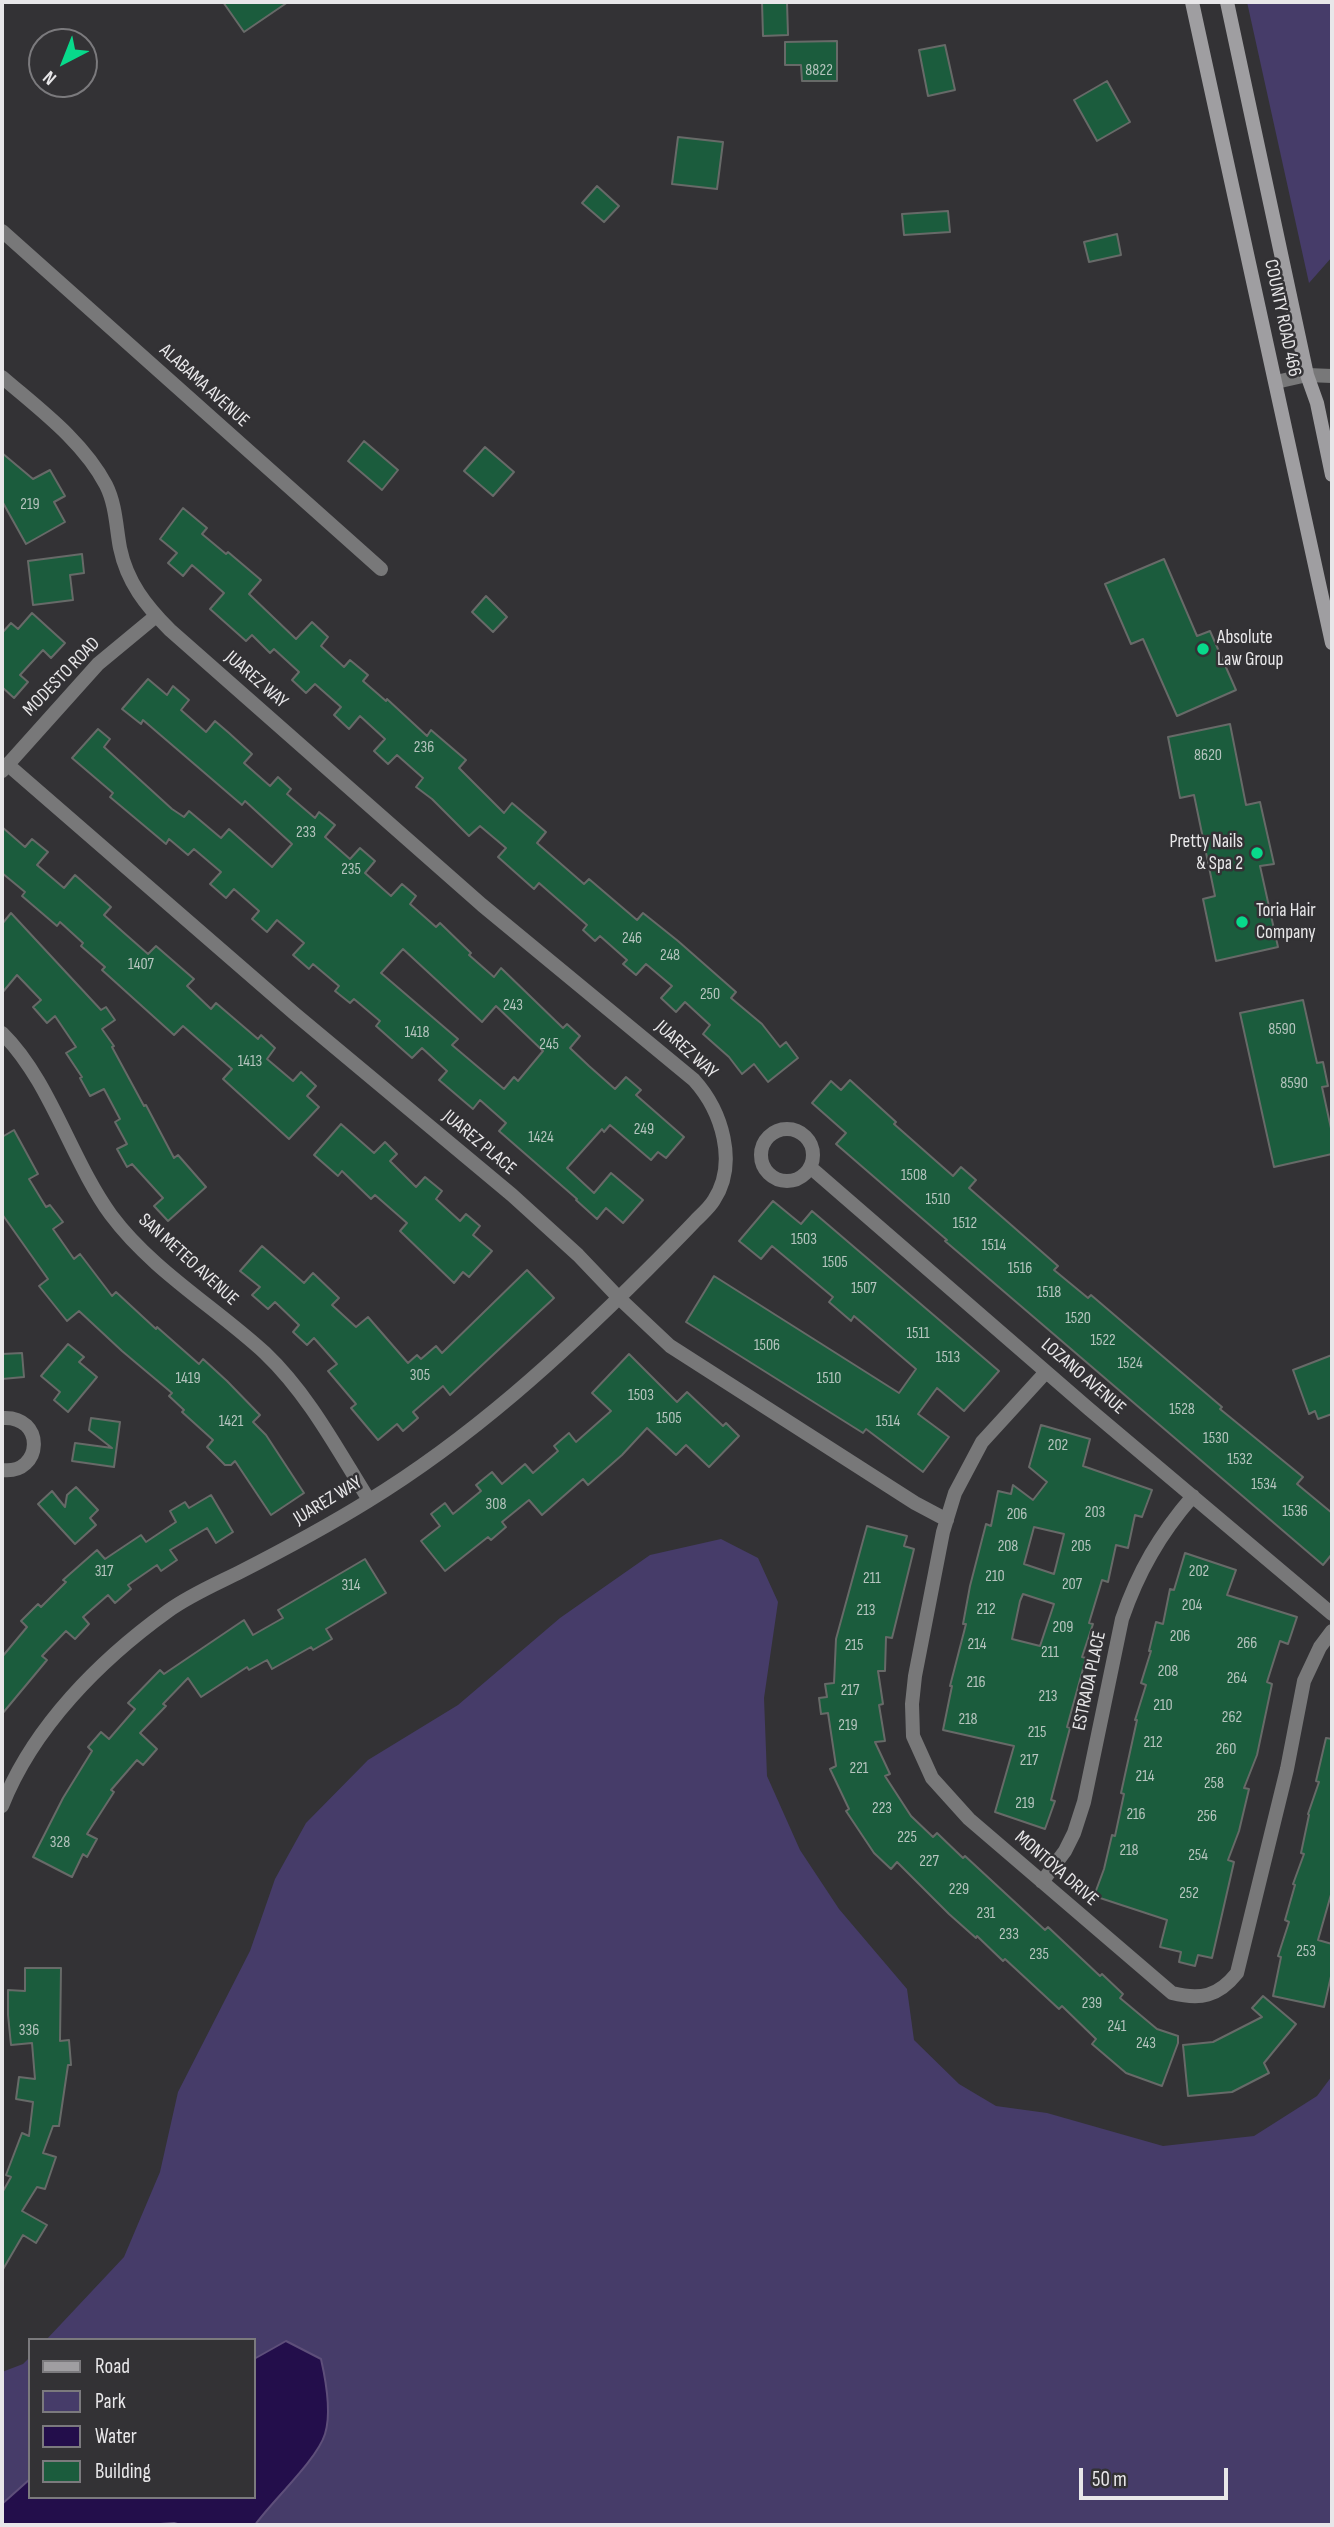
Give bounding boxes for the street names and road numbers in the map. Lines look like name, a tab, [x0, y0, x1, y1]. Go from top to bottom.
street label: COUNTY ROAD 466	[1258, 257, 1306, 379]
street label: ALABAMA AVENUE	[154, 340, 254, 432]
street label: MODESTO ROAD	[19, 633, 105, 721]
street label: JUAREZ WAY	[220, 646, 292, 714]
street label: JUAREZ WAY	[650, 1016, 722, 1084]
street label: JUAREZ PLACE	[438, 1106, 520, 1180]
street label: SAN METEO AVENUE	[133, 1209, 243, 1311]
street label: LOZANO AVENUE	[1036, 1334, 1130, 1420]
street label: JUAREZ WAY	[290, 1472, 366, 1530]
street label: ESTRADA PLACE	[1068, 1629, 1112, 1733]
street label: MONTOYA DRIVE	[1010, 1826, 1102, 1912]

